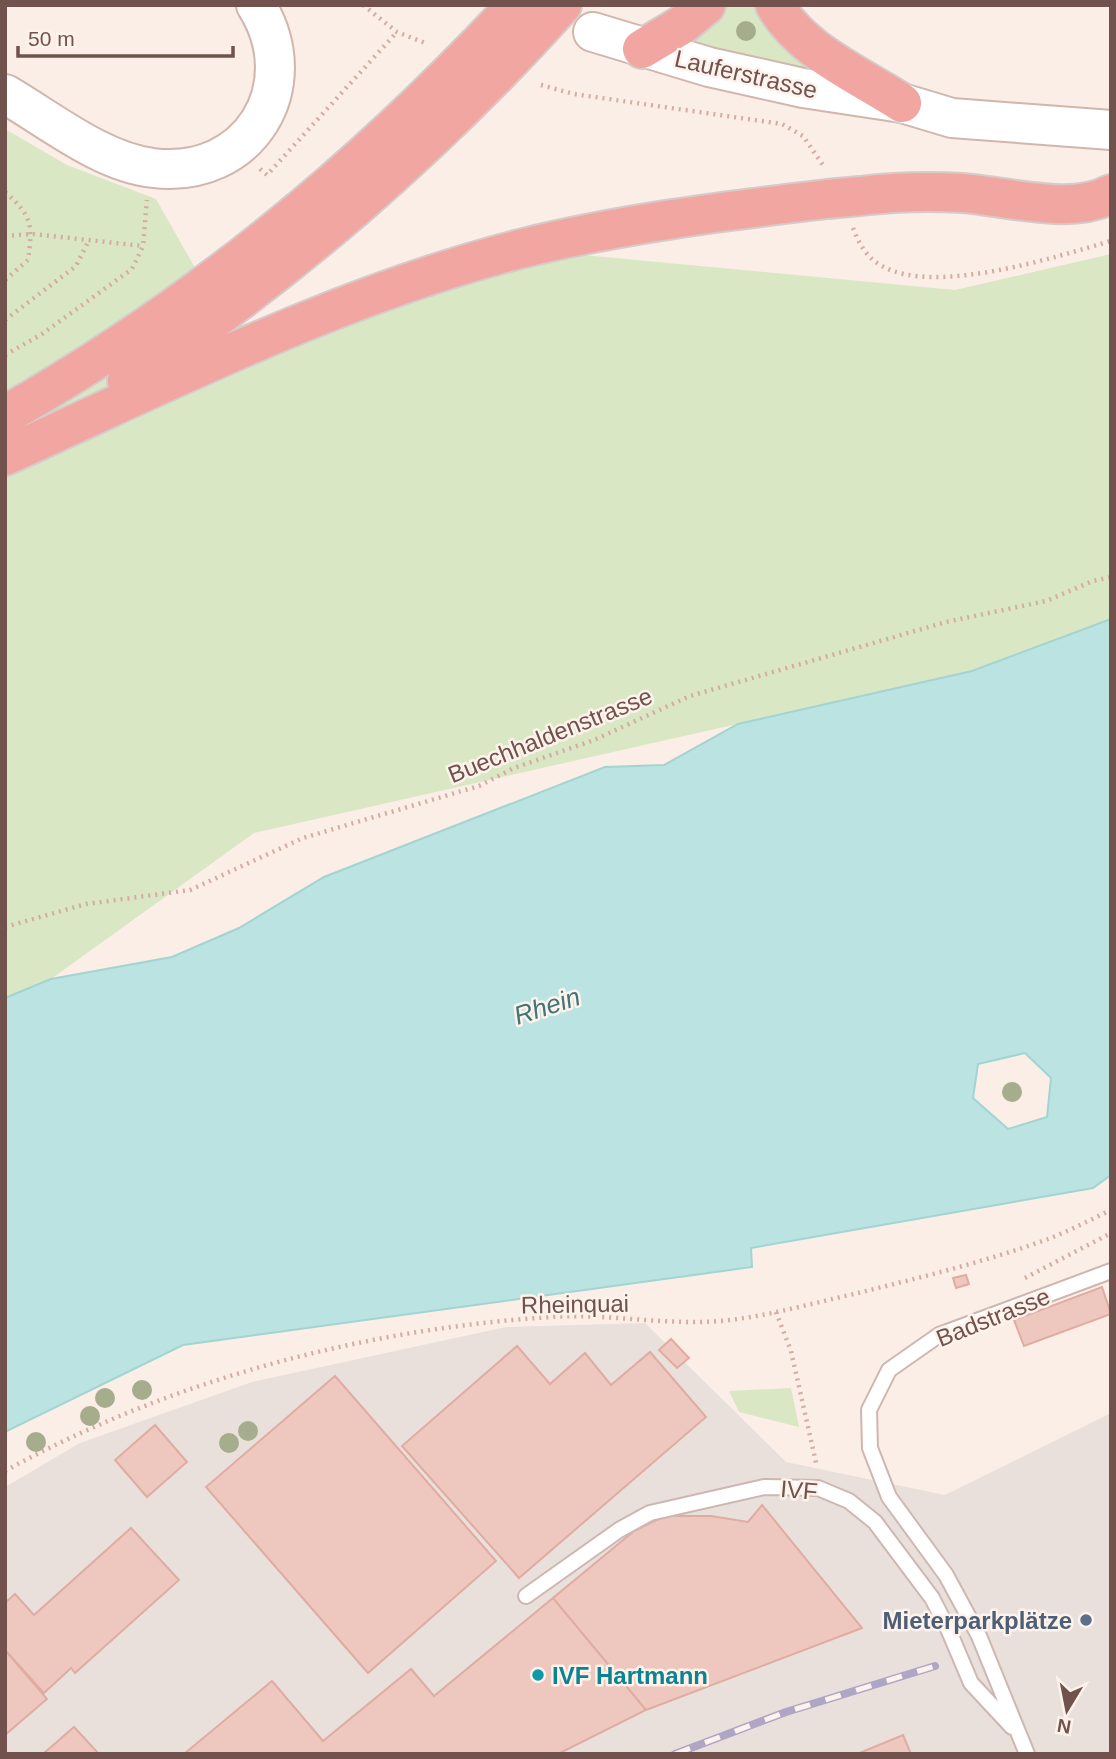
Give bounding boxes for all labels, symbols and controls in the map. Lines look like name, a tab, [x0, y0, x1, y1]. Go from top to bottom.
scale bar	[18, 14, 233, 58]
text: 50 m	[28, 27, 75, 50]
street label: Lauferstrasse	[672, 44, 820, 104]
street label: Buechhaldenstrasse	[444, 682, 656, 788]
water label: Rhein	[510, 981, 584, 1031]
street label: Badstrasse	[932, 1282, 1054, 1352]
street label: Rheinquai	[521, 1290, 629, 1318]
street label: IVF	[779, 1475, 819, 1505]
place label: Mieterparkplätze	[883, 1607, 1072, 1634]
marker: Mieterparkplätze	[1078, 1612, 1094, 1628]
place label: IVF Hartmann	[552, 1662, 708, 1689]
marker: IVF Hartmann	[530, 1667, 546, 1683]
north arrow	[1032, 1675, 1102, 1745]
text: N	[1056, 1715, 1073, 1738]

